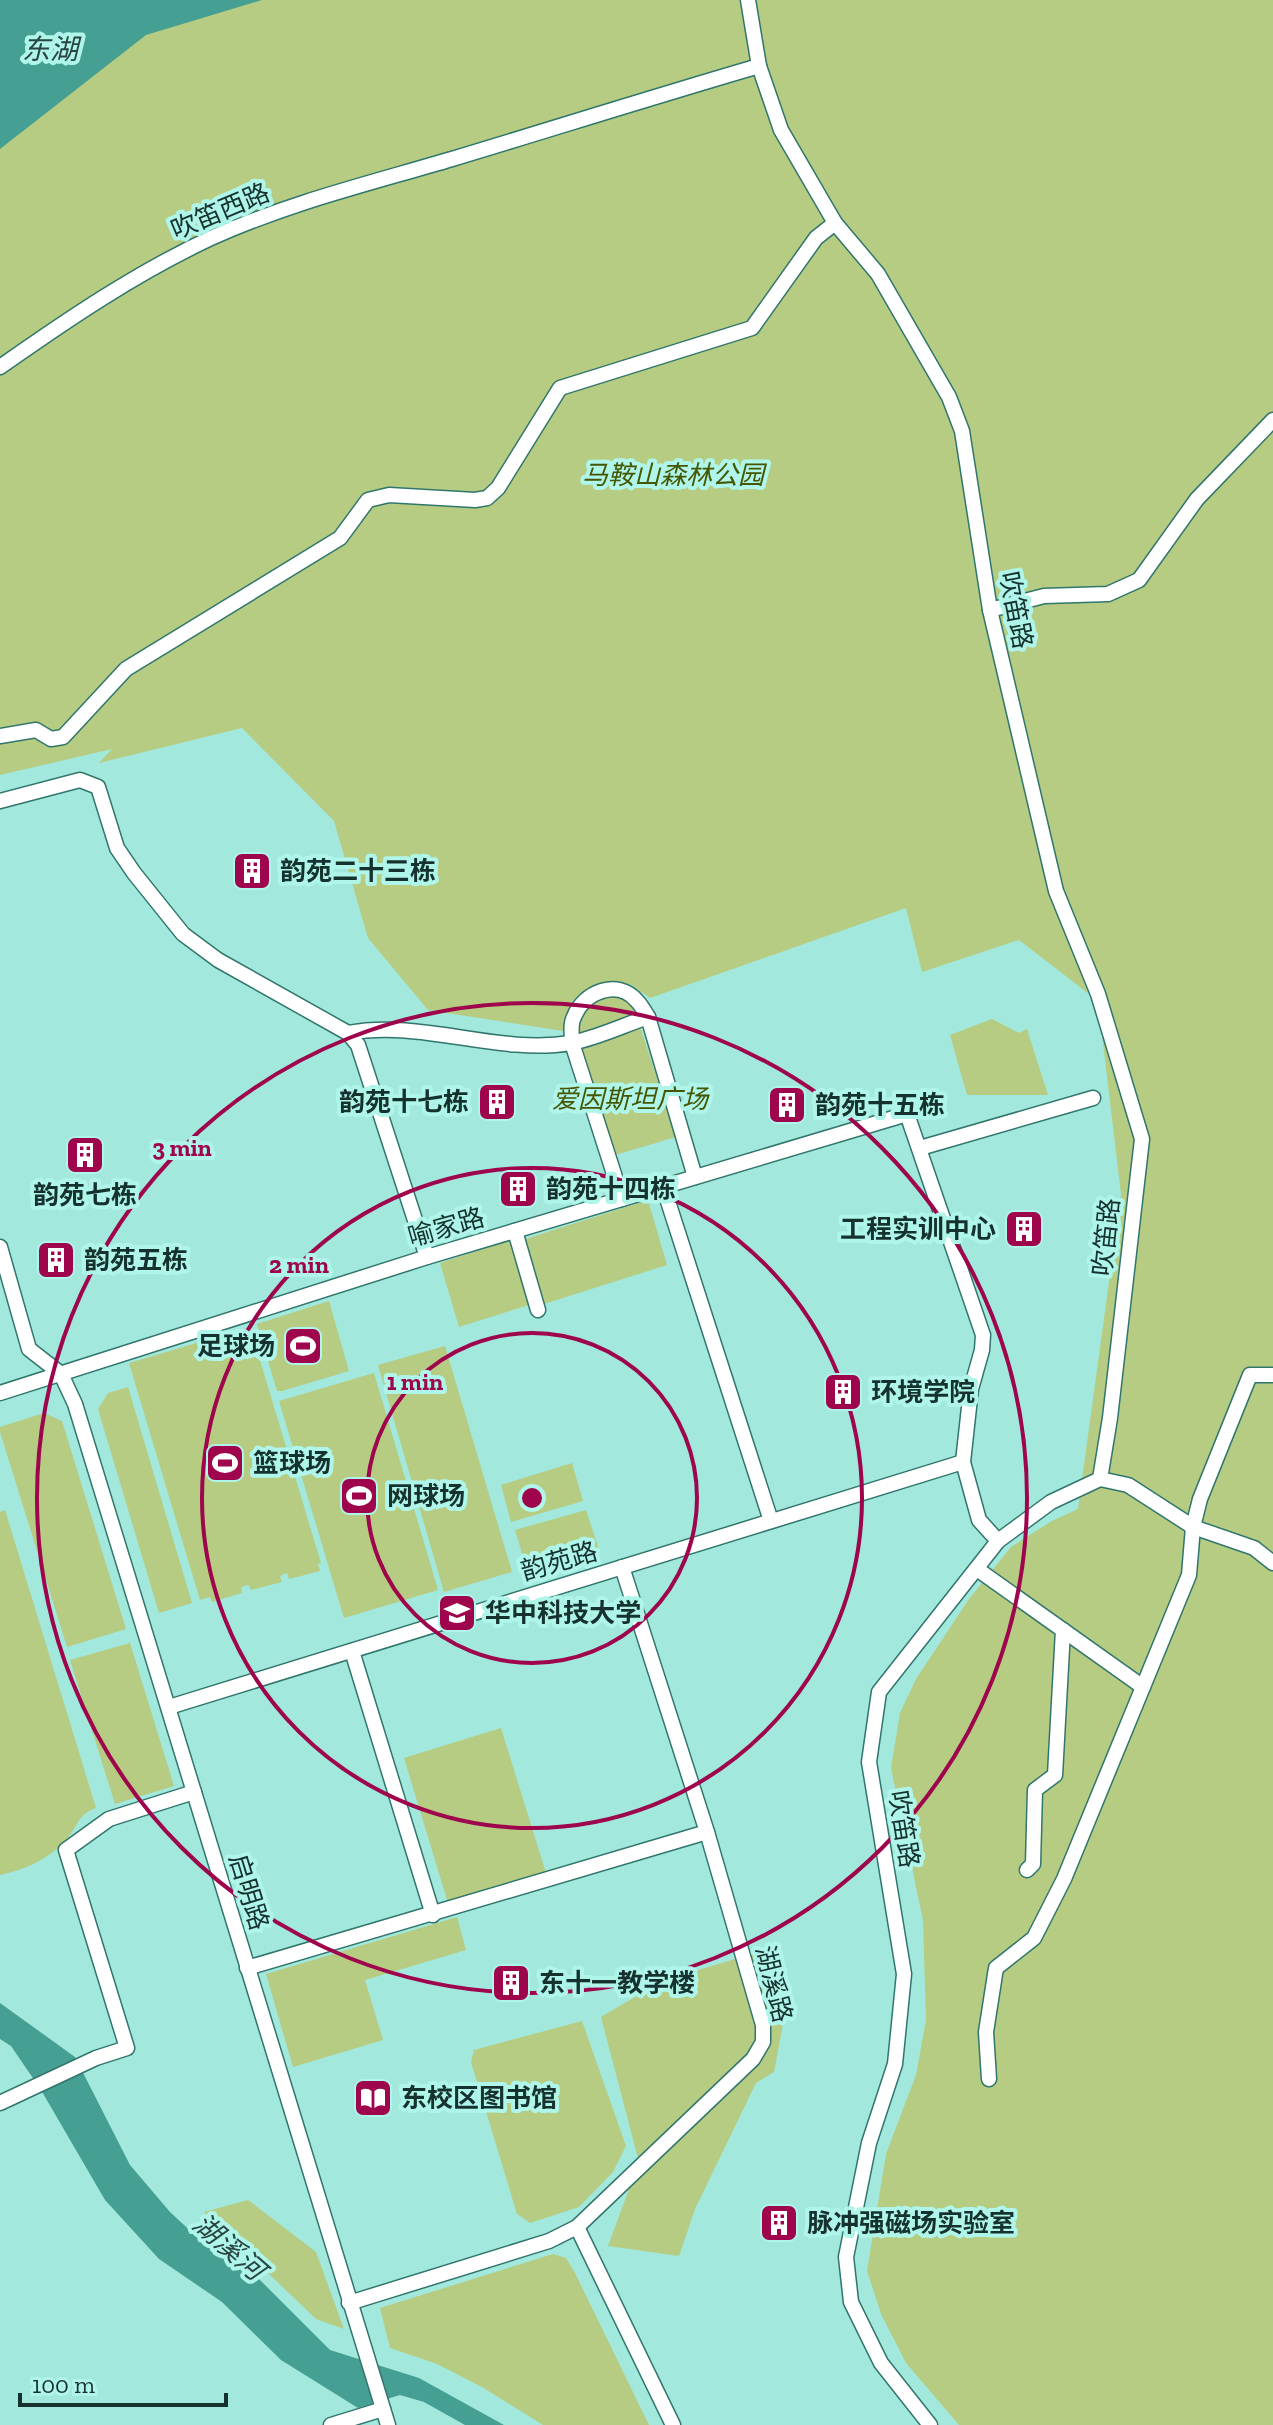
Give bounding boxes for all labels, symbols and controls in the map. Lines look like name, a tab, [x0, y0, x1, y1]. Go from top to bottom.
water label: 东湖	[22, 33, 82, 66]
street label: 吹笛西路	[166, 176, 274, 246]
park label: 马鞍山森林公园	[582, 459, 768, 491]
street label: 吹笛路	[993, 569, 1039, 651]
building icon: 韵苑二十三栋	[231, 850, 273, 892]
place label: 韵苑二十三栋	[280, 855, 436, 887]
building icon: 韵苑十七栋	[476, 1081, 518, 1123]
park label: 爱因斯坦广场	[552, 1083, 710, 1115]
building icon: 韵苑十五栋	[766, 1084, 808, 1126]
place label: 韵苑十七栋	[339, 1086, 469, 1118]
place label: 韵苑十五栋	[815, 1089, 945, 1121]
text: 3 min	[152, 1133, 212, 1162]
building icon: 韵苑七栋	[64, 1134, 106, 1176]
building icon: 韵苑十四栋	[497, 1168, 539, 1210]
place label: 韵苑十四栋	[546, 1173, 676, 1205]
place label: 韵苑七栋	[33, 1179, 137, 1211]
street label: 吹笛路	[1086, 1197, 1126, 1277]
street label: 喻家路	[404, 1201, 488, 1253]
building icon: 工程实训中心	[1003, 1208, 1045, 1250]
place label: 工程实训中心	[840, 1213, 996, 1245]
building icon: 韵苑五栋	[35, 1239, 77, 1281]
place label: 韵苑五栋	[84, 1244, 188, 1276]
text: 2 min	[269, 1250, 329, 1279]
sports icon: 足球场	[282, 1325, 324, 1367]
place label: 足球场	[197, 1330, 275, 1362]
text: 1 min	[387, 1367, 443, 1396]
building icon: 环境学院	[822, 1371, 864, 1413]
place label: 环境学院	[871, 1376, 975, 1408]
sports icon: 篮球场	[204, 1442, 246, 1484]
place label: 篮球场	[253, 1447, 331, 1479]
sports icon: 网球场	[338, 1475, 380, 1517]
place label: 网球场	[387, 1480, 465, 1512]
centre of rings	[518, 1484, 546, 1512]
street label: 韵苑路	[517, 1535, 601, 1587]
school or university icon: 华中科技大学	[436, 1592, 478, 1634]
place label: 华中科技大学	[485, 1597, 641, 1629]
street label: 吹笛路	[882, 1788, 926, 1870]
street label: 启明路	[222, 1850, 276, 1934]
street label: 湖溪路	[749, 1942, 799, 2026]
building icon: 东十一教学楼	[490, 1962, 532, 2004]
place label: 东十一教学楼	[539, 1967, 695, 1999]
library icon: 东校区图书馆	[352, 2077, 394, 2119]
place label: 东校区图书馆	[401, 2082, 557, 2114]
building icon: 脉冲强磁场实验室	[758, 2202, 800, 2244]
water label: 湖溪河	[186, 2207, 275, 2290]
place label: 脉冲强磁场实验室	[807, 2207, 1015, 2239]
scale bar	[20, 2357, 226, 2407]
text: 100 m	[32, 2370, 95, 2399]

